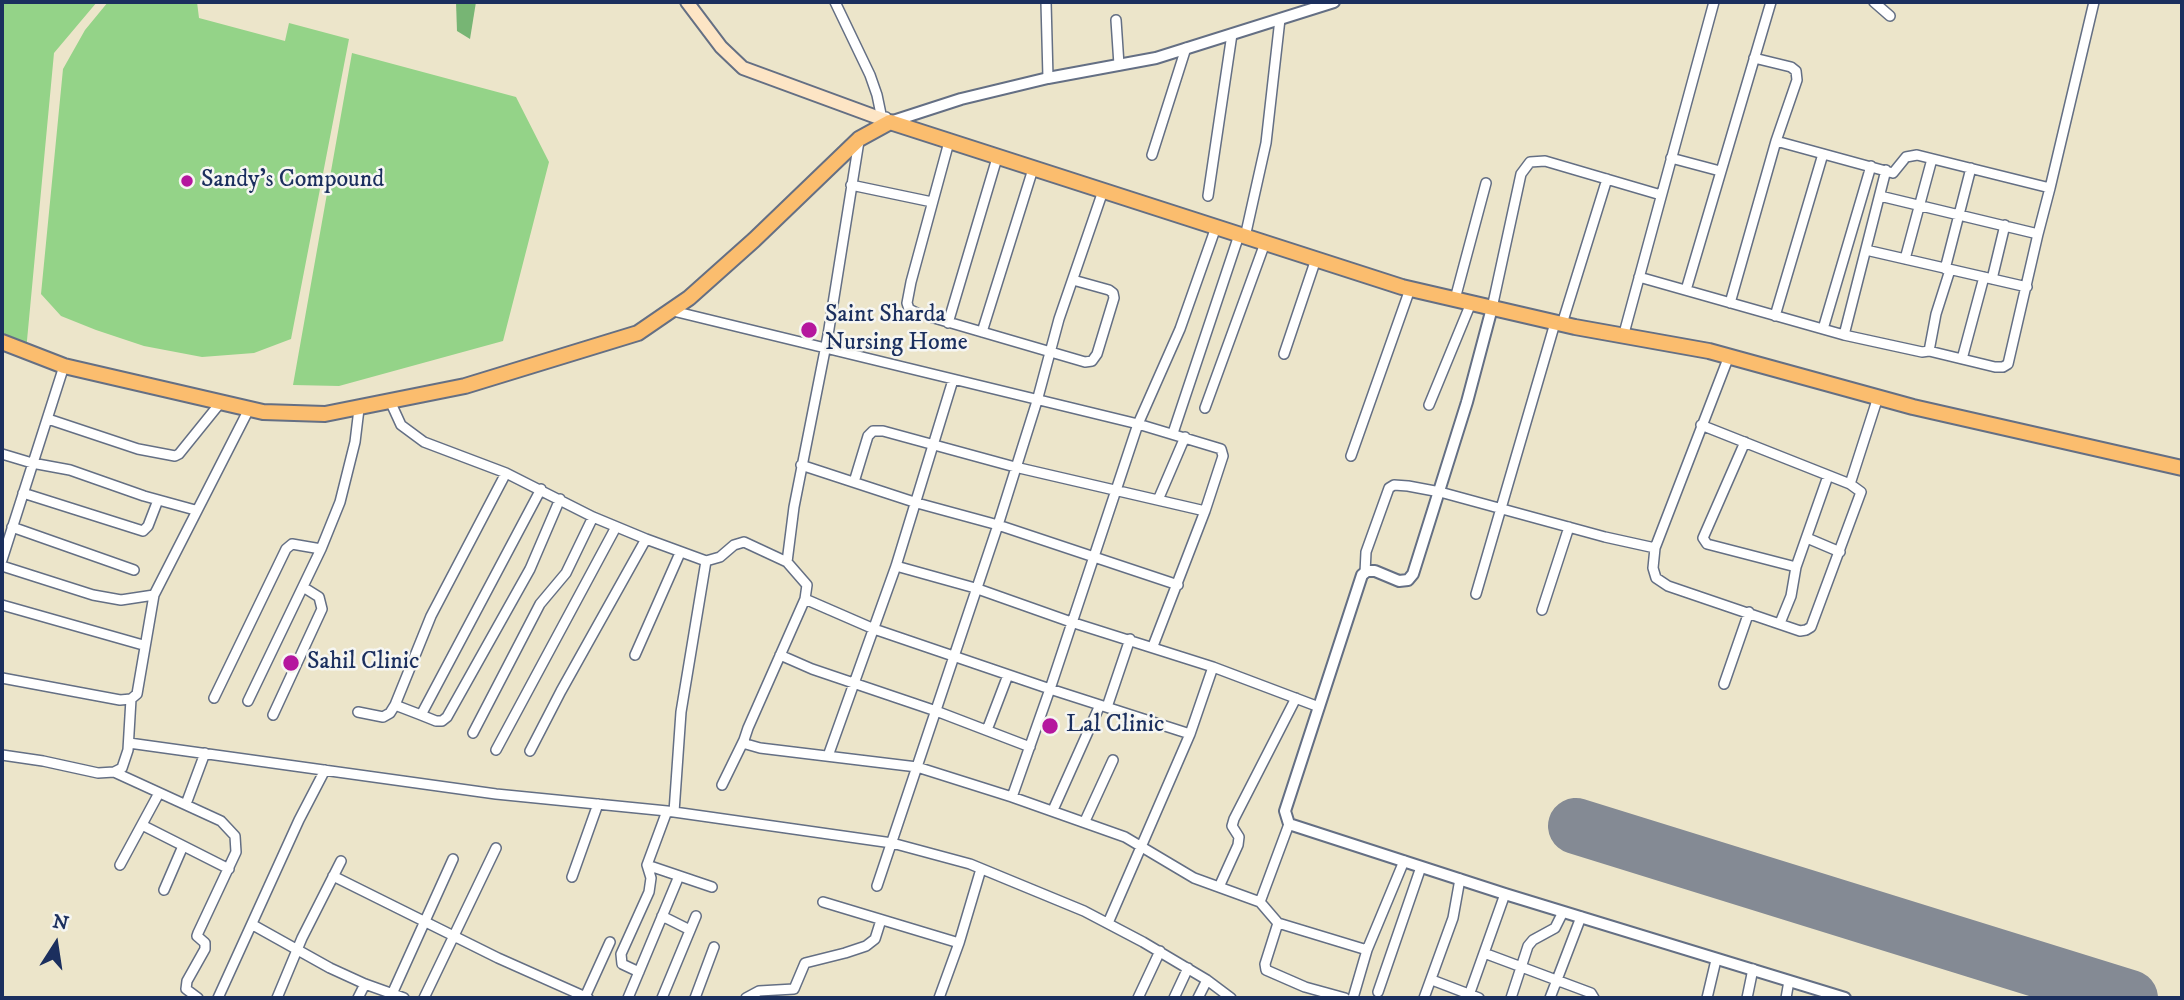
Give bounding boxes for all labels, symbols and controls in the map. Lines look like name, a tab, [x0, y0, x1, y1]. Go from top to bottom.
place label: Sandy's Compound	[201, 167, 384, 195]
marker: Sandy's Compound	[179, 173, 195, 189]
place label: Saint Sharda Nursing Home	[825, 302, 968, 358]
marker: Saint Sharda Nursing Home	[799, 320, 819, 340]
place label: Sahil Clinic	[307, 649, 419, 677]
marker: Sahil Clinic	[281, 653, 301, 673]
place label: Lal Clinic	[1066, 712, 1164, 740]
marker: Lal Clinic	[1040, 716, 1060, 736]
north arrow	[21, 909, 91, 979]
text: N	[50, 910, 70, 936]

